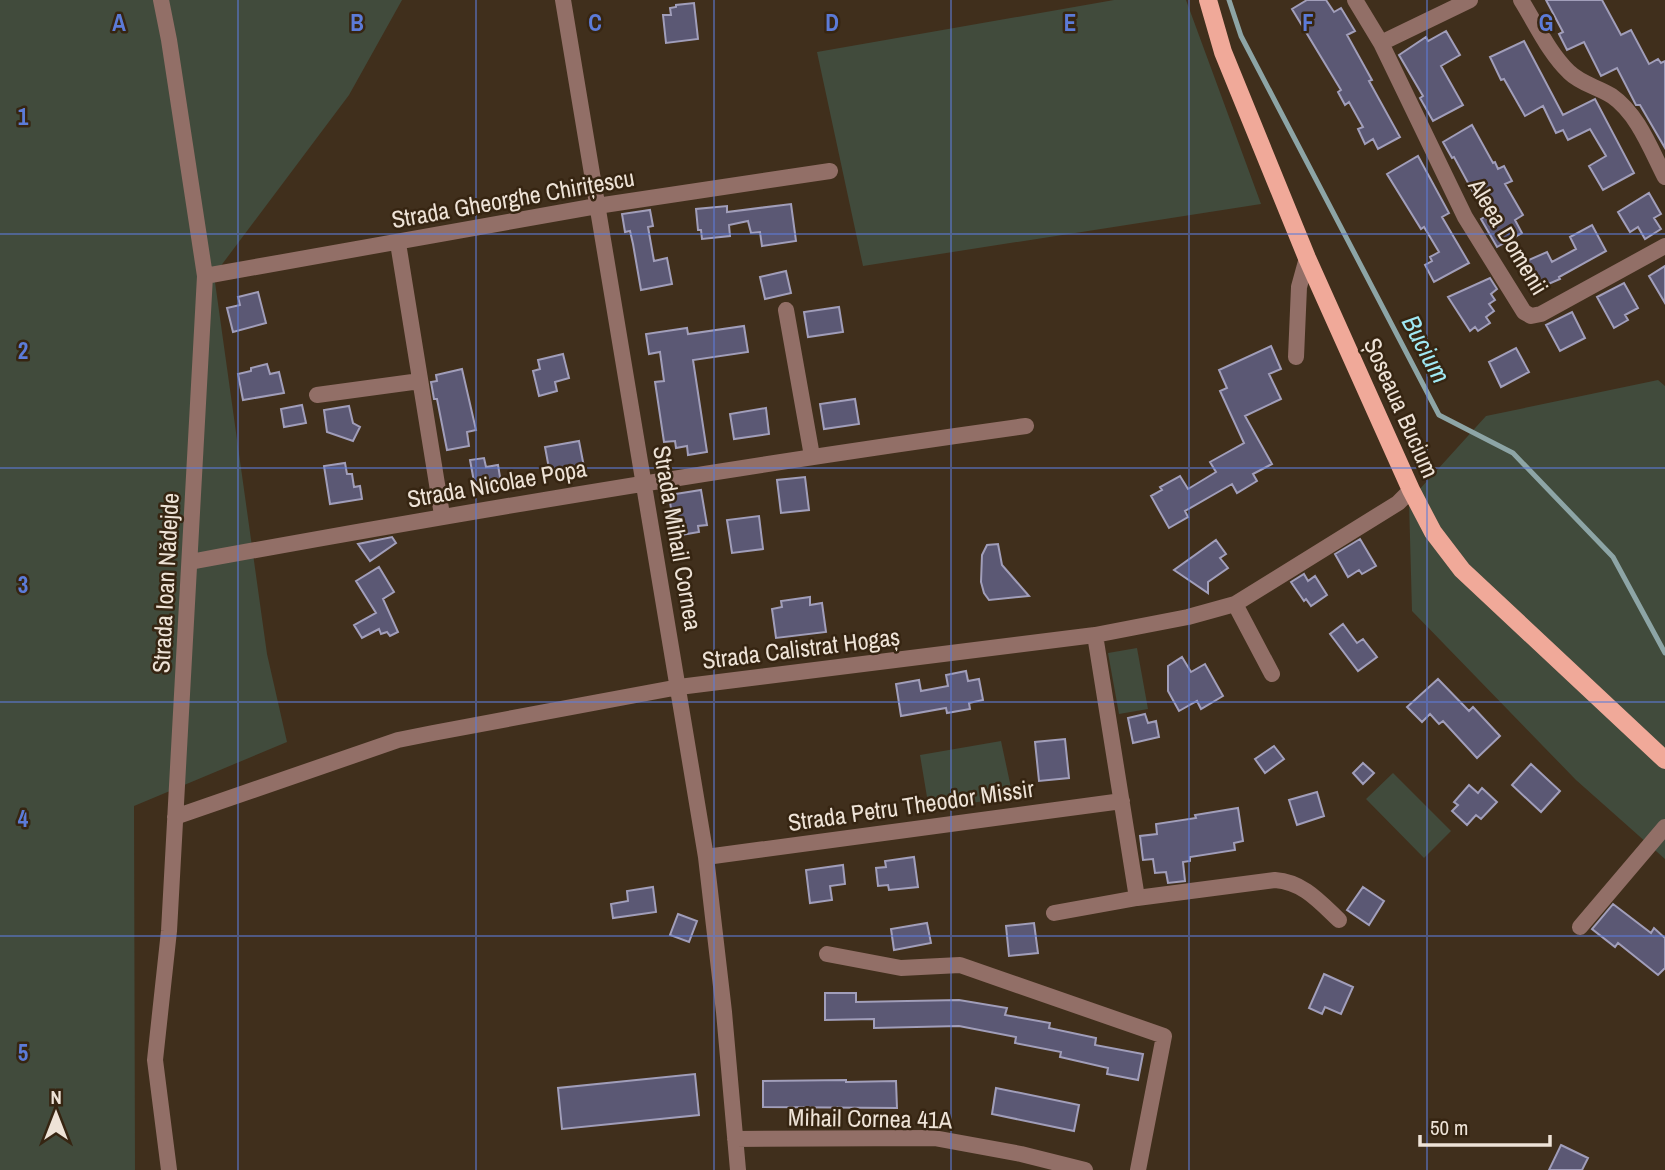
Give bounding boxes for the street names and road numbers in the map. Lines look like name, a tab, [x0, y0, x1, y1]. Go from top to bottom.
street label: Strada Gheorghe Chirițescu	[389, 161, 637, 235]
street label: Aleea Domenii	[1461, 172, 1556, 301]
street label: Șoseaua Bucium	[1357, 333, 1447, 483]
street label: Strada Mihail Cornea	[646, 443, 710, 633]
street label: Strada Nicolae Popa	[405, 451, 589, 515]
street label: Strada Ioan Nădejde	[144, 492, 186, 674]
street label: Strada Calistrat Hogaș	[700, 620, 902, 676]
street label: Strada Petru Theodor Missir	[786, 772, 1036, 838]
street label: Mihail Cornea 41A	[788, 1101, 953, 1135]

